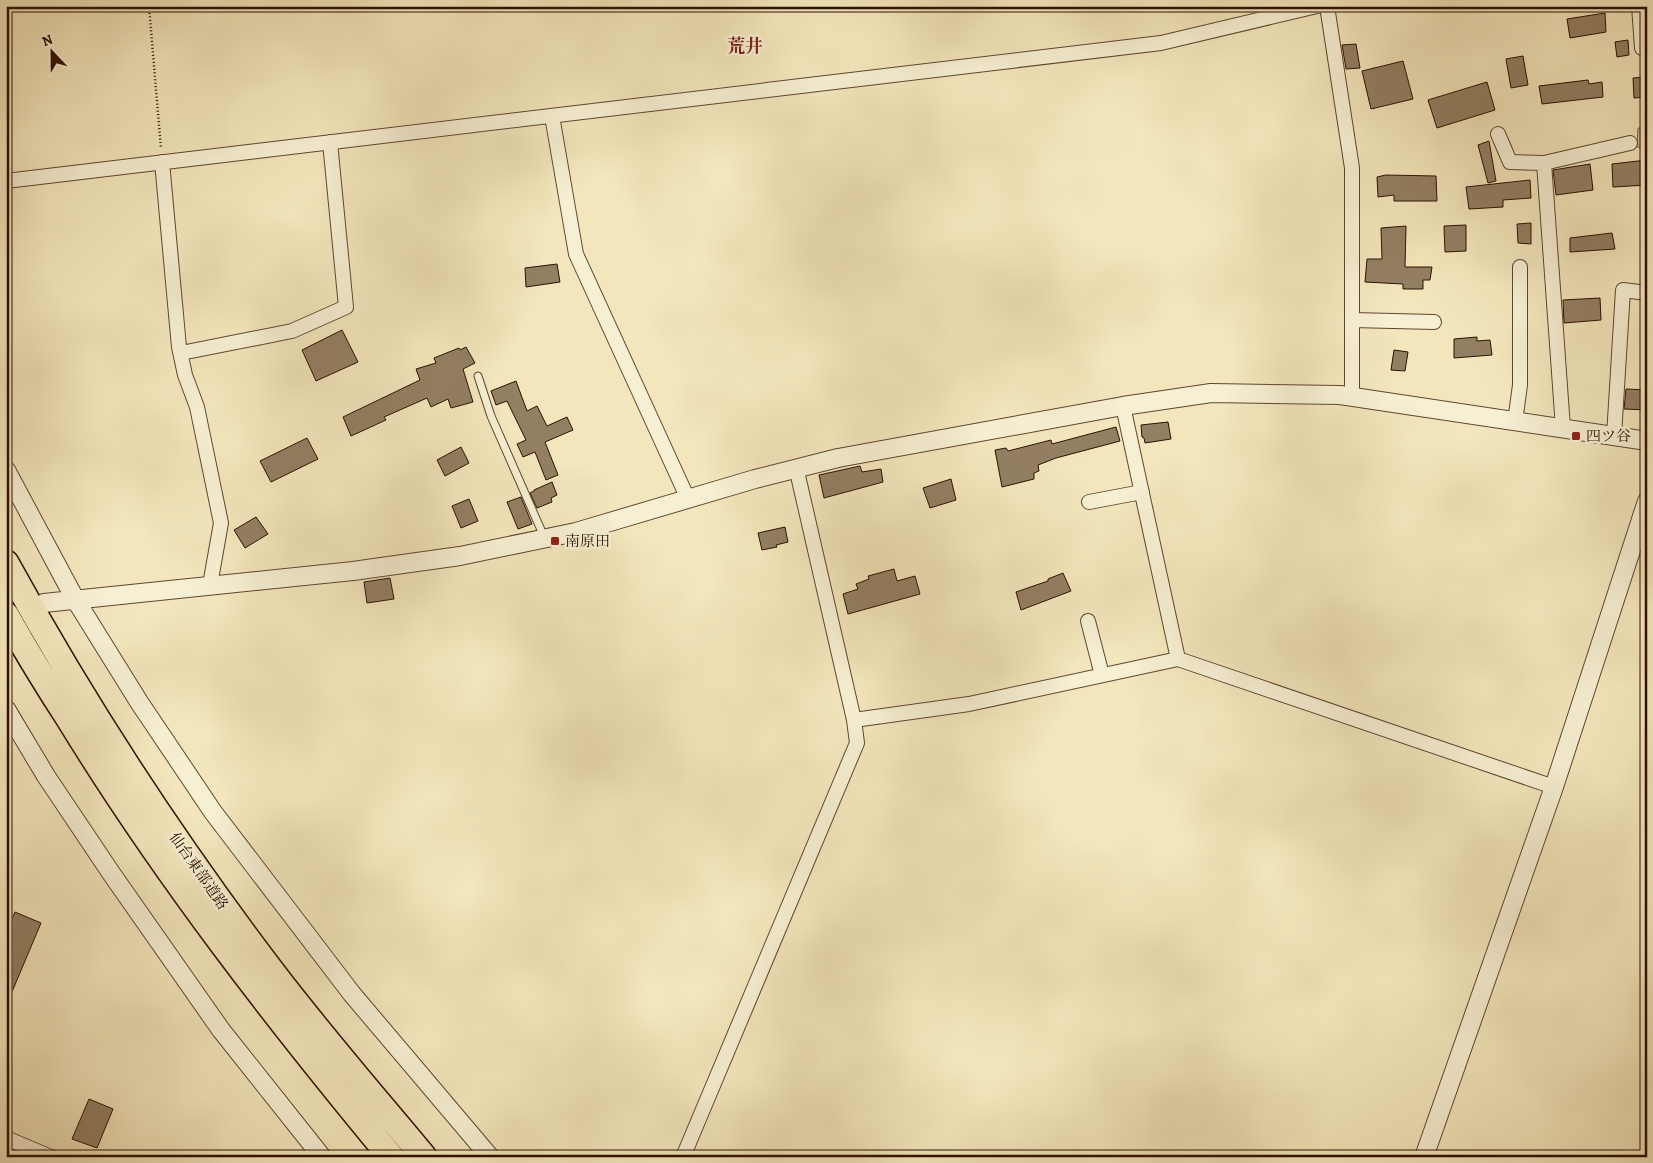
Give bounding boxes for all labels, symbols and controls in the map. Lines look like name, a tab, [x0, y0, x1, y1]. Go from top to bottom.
north arrow	[28, 28, 78, 78]
text: N	[39, 30, 56, 51]
district label: 荒井	[727, 34, 763, 58]
place label: 四ツ谷	[1586, 426, 1631, 446]
marker: 四ツ谷	[1570, 430, 1582, 442]
place label: 南原田	[565, 531, 610, 551]
marker: 南原田	[549, 535, 561, 547]
street label: 仙台東部道路	[165, 828, 233, 914]

